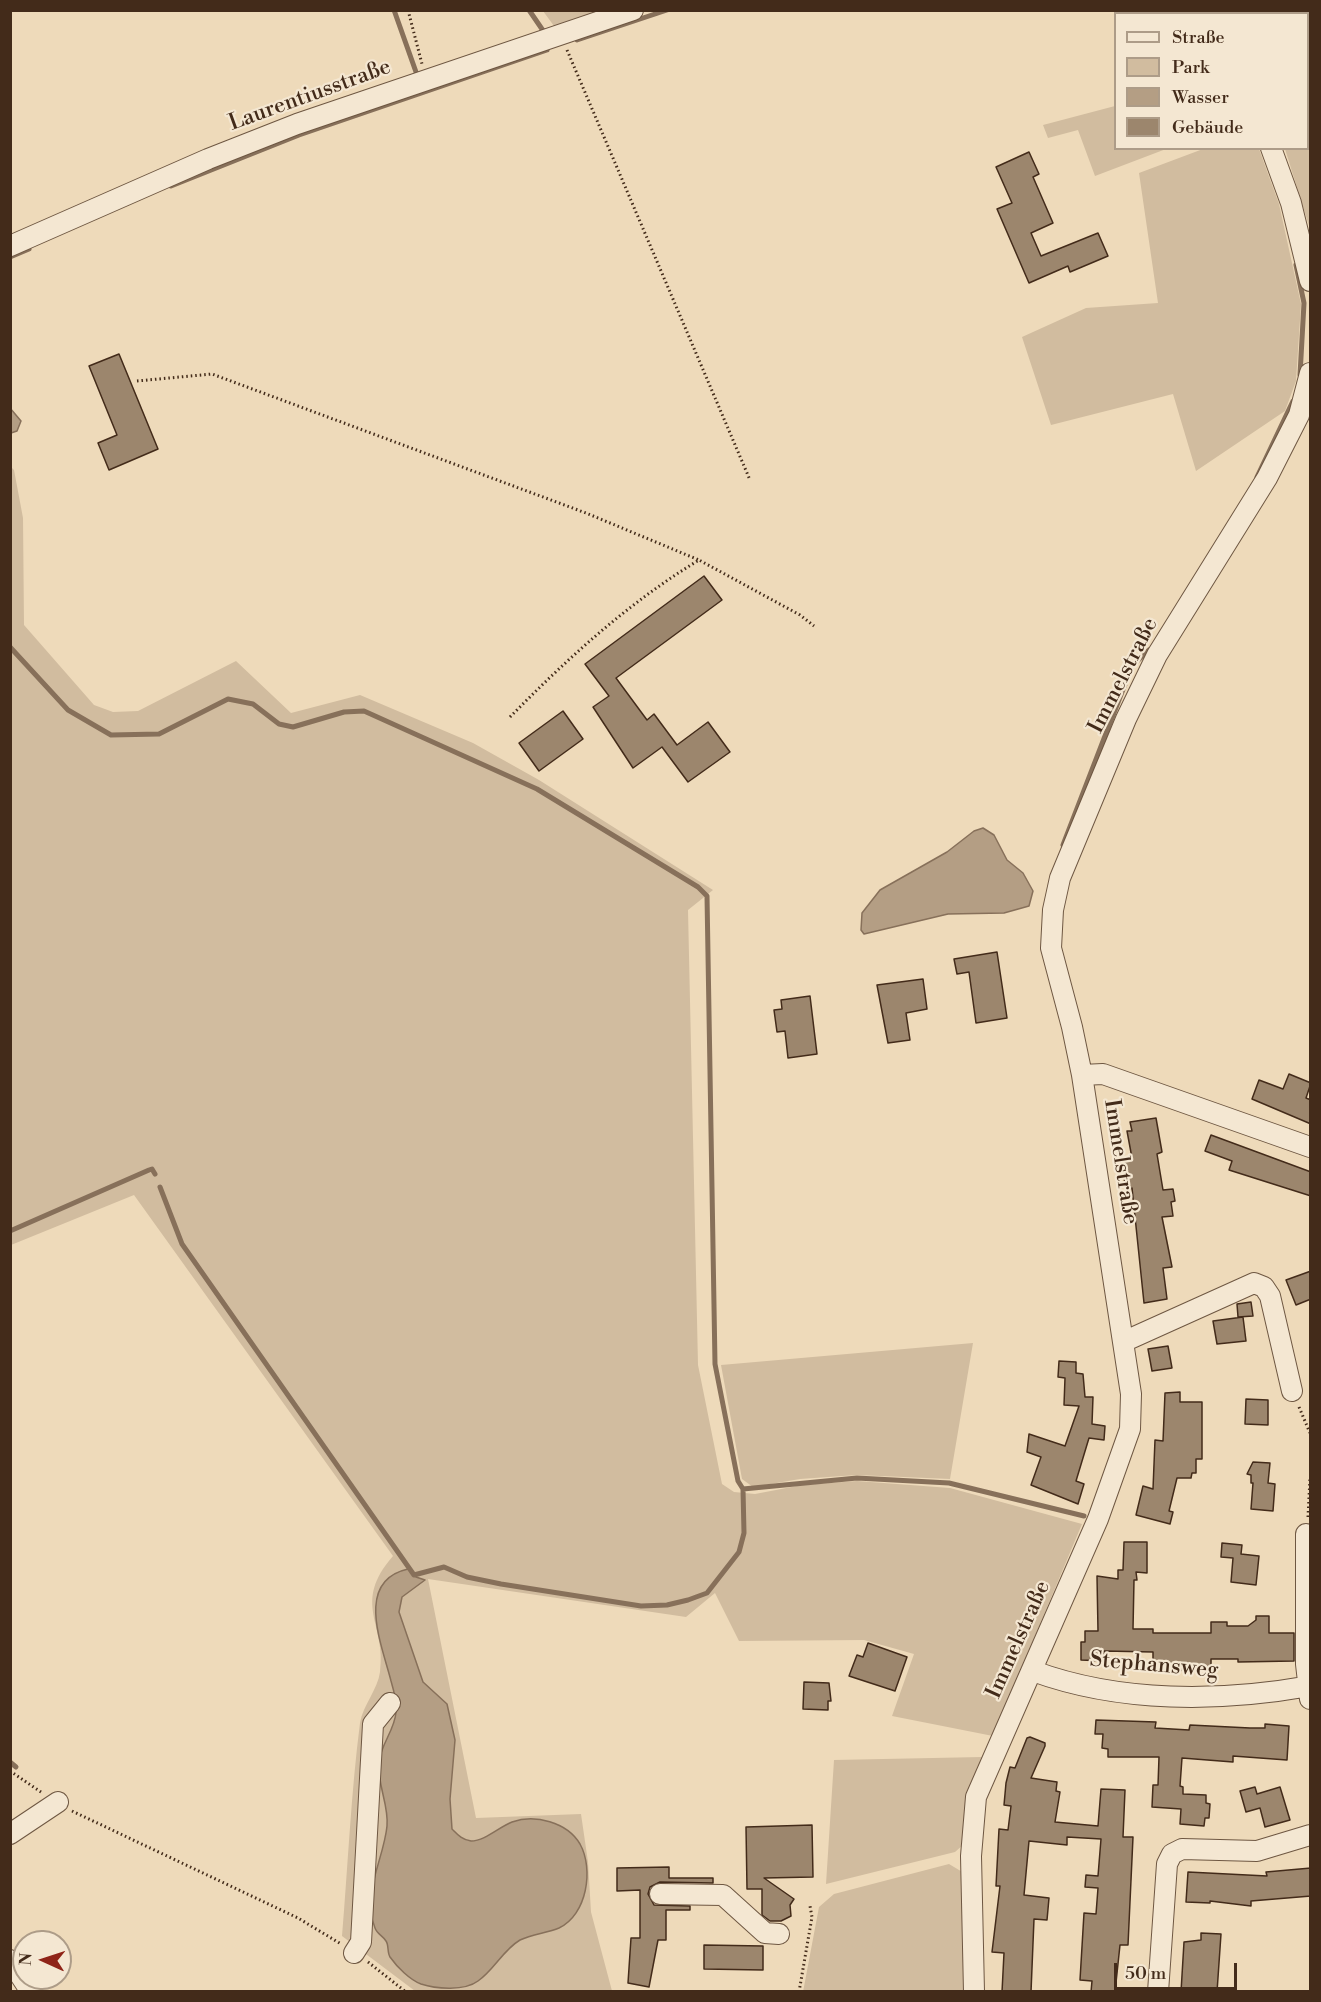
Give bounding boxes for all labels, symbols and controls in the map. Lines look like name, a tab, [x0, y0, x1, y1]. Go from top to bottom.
legend	[1114, 12, 1309, 150]
text: Straße	[1172, 26, 1225, 49]
street label: Laurentiusstraße	[225, 54, 395, 138]
text: Park	[1172, 56, 1209, 79]
text: Wasser	[1172, 86, 1229, 109]
text: Gebäude	[1172, 116, 1243, 139]
street label: Immelstraße	[1084, 614, 1164, 738]
street label: Immelstraße	[1097, 1098, 1143, 1226]
street label: Immelstraße	[981, 1577, 1057, 1703]
street label: Stephansweg	[1089, 1647, 1219, 1685]
north arrow	[12, 1930, 72, 1990]
scale bar	[1117, 1951, 1240, 1989]
text: N	[16, 1952, 36, 1966]
text: 50 m	[1125, 1962, 1166, 1985]

